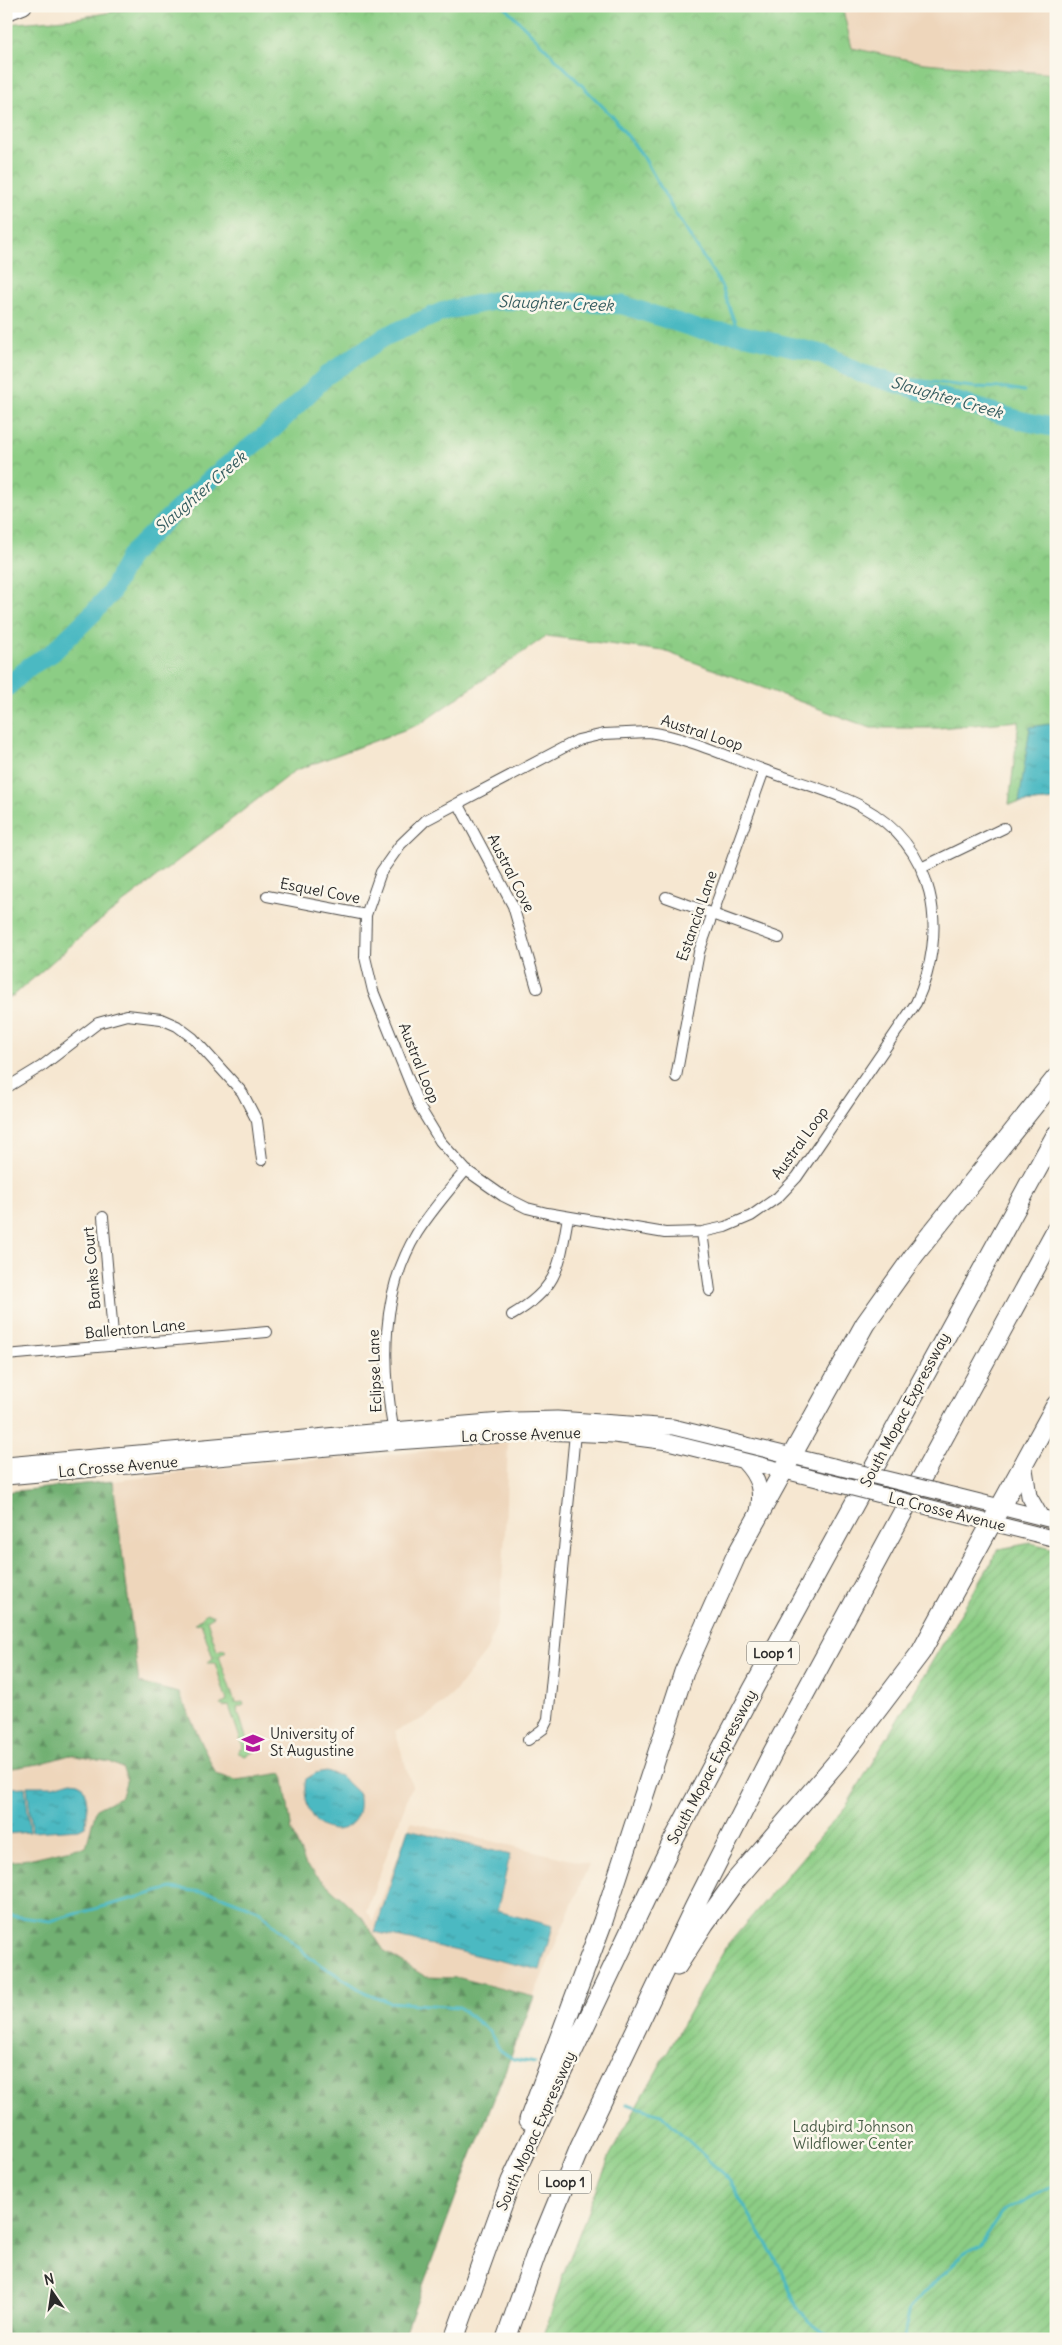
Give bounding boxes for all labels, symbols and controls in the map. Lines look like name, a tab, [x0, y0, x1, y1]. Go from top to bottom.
water label: Slaughter Creek	[498, 291, 616, 315]
water label: Slaughter Creek	[889, 372, 1007, 423]
water label: Slaughter Creek	[150, 446, 251, 537]
street label: Austral Loop	[659, 710, 746, 755]
street label: Austral Cove	[484, 830, 539, 915]
street label: Estancia Lane	[672, 868, 721, 964]
street label: Esquel Cove	[278, 873, 362, 908]
street label: Austral Loop	[395, 1020, 444, 1106]
street label: Austral Loop	[767, 1103, 832, 1183]
street label: Banks Court	[78, 1226, 105, 1310]
street label: Ballenton Lane	[84, 1315, 186, 1342]
street label: Eclipse Lane	[364, 1329, 385, 1413]
street label: South Mopac Expressway	[856, 1329, 953, 1490]
street label: La Crosse Avenue	[461, 1423, 581, 1446]
street label: La Crosse Avenue	[57, 1452, 179, 1481]
street label: La Crosse Avenue	[887, 1488, 1008, 1535]
road number: Loop 1	[747, 1642, 799, 1665]
street label: South Mopac Expressway	[663, 1686, 760, 1847]
place label: University of St Augustine	[270, 1724, 355, 1760]
school or university icon: University of St Augustine	[240, 1730, 266, 1756]
street label: South Mopac Expressway	[492, 2048, 579, 2213]
park label: Ladybird Johnson Wildflower Center	[792, 2117, 914, 2153]
road number: Loop 1	[539, 2170, 591, 2194]
north arrow	[28, 2268, 78, 2318]
text: N	[42, 2269, 56, 2289]

